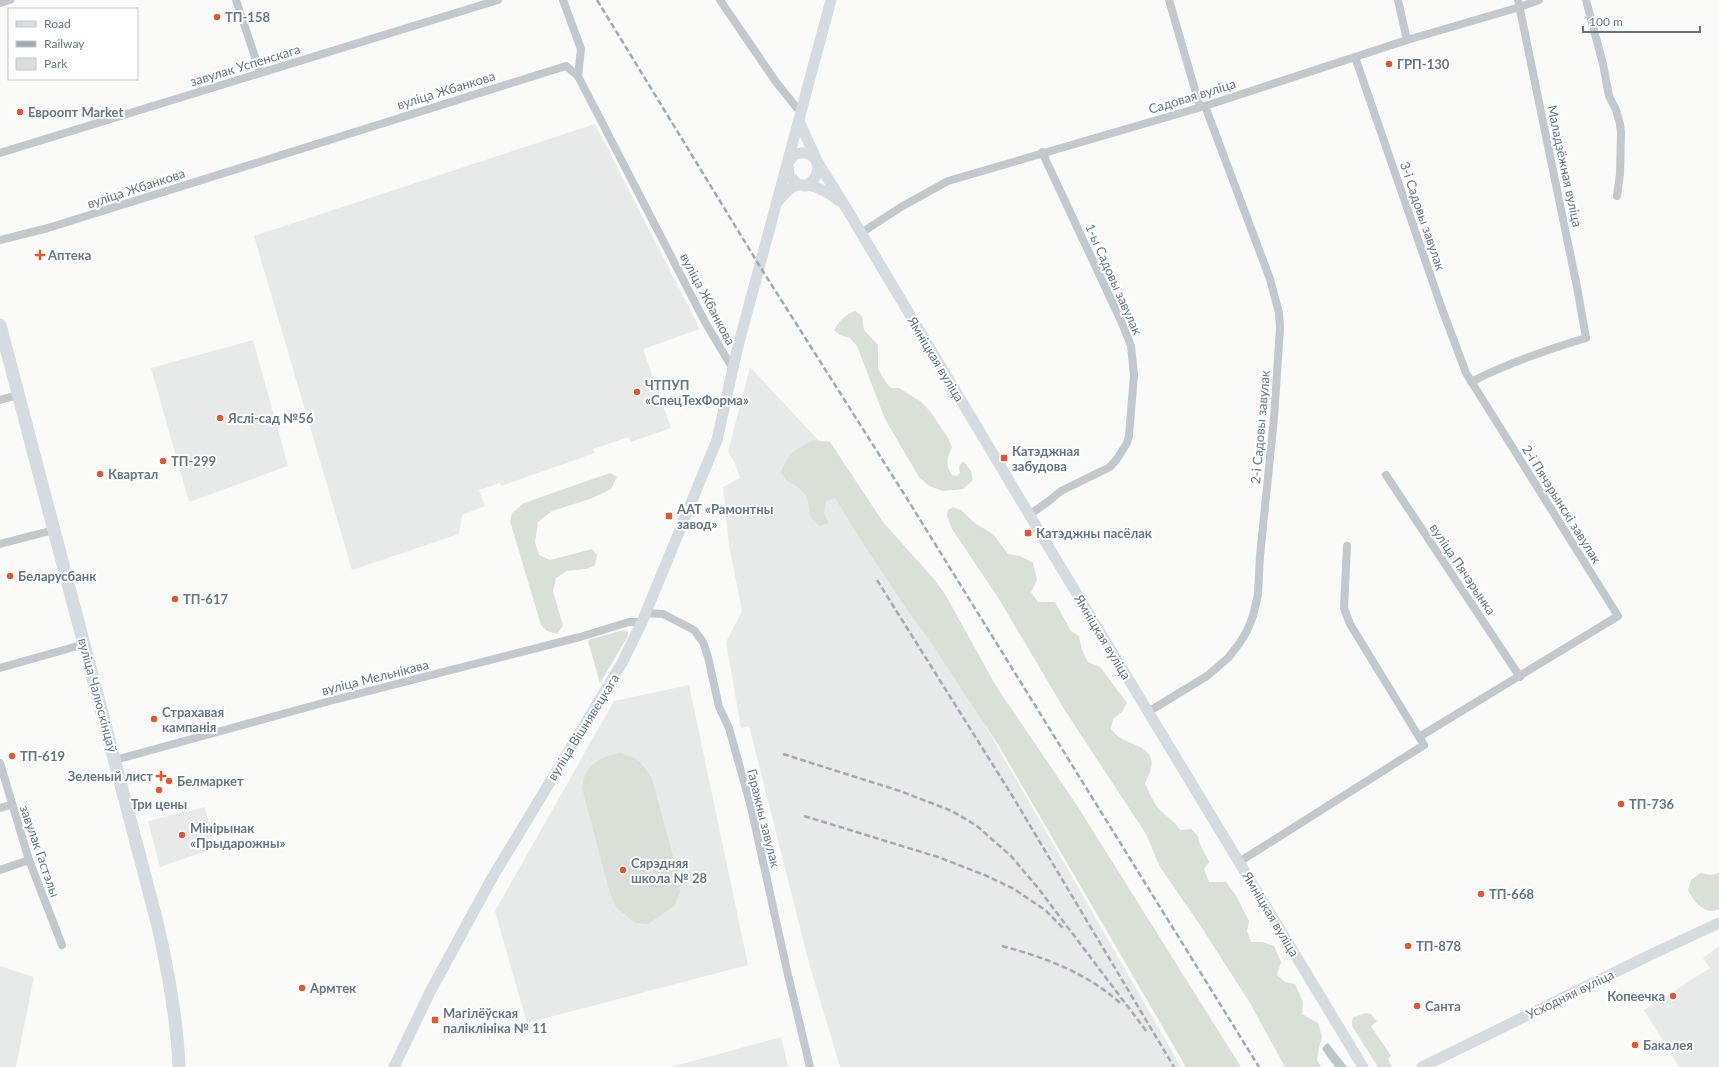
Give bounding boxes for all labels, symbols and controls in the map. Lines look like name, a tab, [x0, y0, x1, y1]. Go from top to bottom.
legend	[8, 8, 138, 80]
scale bar	[1583, 8, 1700, 34]
place label: ТП-158	[225, 9, 270, 25]
marker: ТП-158	[212, 12, 222, 22]
text: 100 m	[1589, 14, 1623, 29]
text: Road	[44, 16, 71, 31]
text: Railway	[44, 36, 85, 51]
street label: завулак Успенскага	[188, 41, 302, 89]
text: Park	[44, 56, 68, 71]
place label: ГРП-130	[1397, 56, 1450, 72]
marker: ГРП-130	[1384, 59, 1394, 69]
street label: вуліца Жбанкова	[395, 67, 497, 113]
street label: Садовая вуліца	[1146, 75, 1238, 117]
place label: Евроопт Market	[28, 104, 123, 120]
street label: Маладзёжная вуліца	[1544, 104, 1586, 228]
marker: Евроопт Market	[15, 107, 25, 117]
street label: 3-і Садовы завулак	[1397, 160, 1449, 273]
street label: вуліца Жбанкова	[85, 165, 187, 211]
street label: 1-ы Садовы завулак	[1082, 221, 1146, 337]
place label: Аптека	[47, 247, 91, 263]
marker: Аптека	[35, 250, 45, 260]
street label: вуліца Жбанкова	[677, 250, 739, 348]
street label: Ямніцкая вуліца	[904, 313, 968, 404]
street label: 2-і Садовы завулак	[1247, 369, 1273, 484]
place label: ЧТПУП «СпецТехФорма»	[645, 377, 749, 408]
marker: ЧТПУП «СпецТехФорма»	[632, 387, 642, 397]
place label: Яслі-сад №56	[227, 410, 314, 426]
marker: Яслі-сад №56	[215, 413, 225, 423]
street label: 2-і Пячэрынскі завулак	[1519, 442, 1605, 566]
place label: Катэджная забудова	[1012, 443, 1080, 474]
place label: ТП-299	[171, 453, 216, 469]
marker: Катэджная забудова	[999, 453, 1009, 463]
marker: ТП-299	[158, 456, 168, 466]
place label: Квартал	[108, 466, 158, 482]
marker: Квартал	[95, 469, 105, 479]
place label: ААТ «Рамонтны завод»	[676, 501, 773, 532]
marker: ААТ «Рамонтны завод»	[664, 511, 674, 521]
street label: вуліца Пячэрынка	[1427, 520, 1499, 618]
place label: Катэджны пасёлак	[1036, 525, 1152, 541]
marker: Катэджны пасёлак	[1023, 528, 1033, 538]
place label: Беларусбанк	[18, 568, 96, 584]
marker: Беларусбанк	[5, 571, 15, 581]
place label: ТП-617	[183, 591, 228, 607]
street label: Ямніцкая вуліца	[1071, 591, 1135, 682]
marker: ТП-617	[170, 594, 180, 604]
street label: вуліца Чалюскінцаў	[75, 636, 121, 754]
street label: вуліца Мельнікава	[320, 656, 430, 698]
street label: вуліца Вішнявецкага	[544, 671, 622, 783]
place label: Страхавая кампанія	[162, 704, 224, 735]
marker: Страхавая кампанія	[149, 714, 159, 724]
place label: ТП-619	[20, 748, 65, 764]
marker: ТП-619	[7, 751, 17, 761]
street label: Гаражны завулак	[744, 767, 784, 869]
place label: Зеленый лист	[68, 768, 153, 784]
marker: Зеленый лист	[156, 771, 166, 781]
place label: Белмаркет	[177, 773, 244, 789]
marker: Белмаркет	[164, 776, 174, 786]
marker: Три цены	[154, 785, 164, 795]
place label: Три цены	[131, 796, 187, 812]
place label: ТП-736	[1629, 796, 1674, 812]
marker: ТП-736	[1616, 799, 1626, 809]
street label: завулак Гастэлы	[17, 803, 63, 899]
place label: Мінірынак «Прыдарожны»	[190, 820, 286, 851]
marker: Мінірынак «Прыдарожны»	[177, 830, 187, 840]
place label: Сярэдняя школа № 28	[631, 855, 707, 886]
marker: Сярэдняя школа № 28	[618, 865, 628, 875]
street label: Ямніцкая вуліца	[1239, 868, 1303, 959]
place label: ТП-668	[1489, 886, 1534, 902]
marker: ТП-668	[1476, 889, 1486, 899]
place label: ТП-878	[1416, 938, 1461, 954]
marker: ТП-878	[1403, 941, 1413, 951]
street label: Усходняя вуліца	[1524, 966, 1616, 1022]
place label: Армтек	[309, 980, 356, 996]
marker: Армтек	[297, 983, 307, 993]
place label: Копеечка	[1607, 988, 1665, 1004]
marker: Копеечка	[1668, 991, 1678, 1001]
place label: Санта	[1425, 998, 1461, 1014]
marker: Санта	[1412, 1001, 1422, 1011]
place label: Магілёўская паліклініка № 11	[443, 1005, 547, 1036]
marker: Магілёўская паліклініка № 11	[430, 1015, 440, 1025]
place label: Бакалея	[1643, 1037, 1693, 1053]
marker: Бакалея	[1630, 1040, 1640, 1050]

